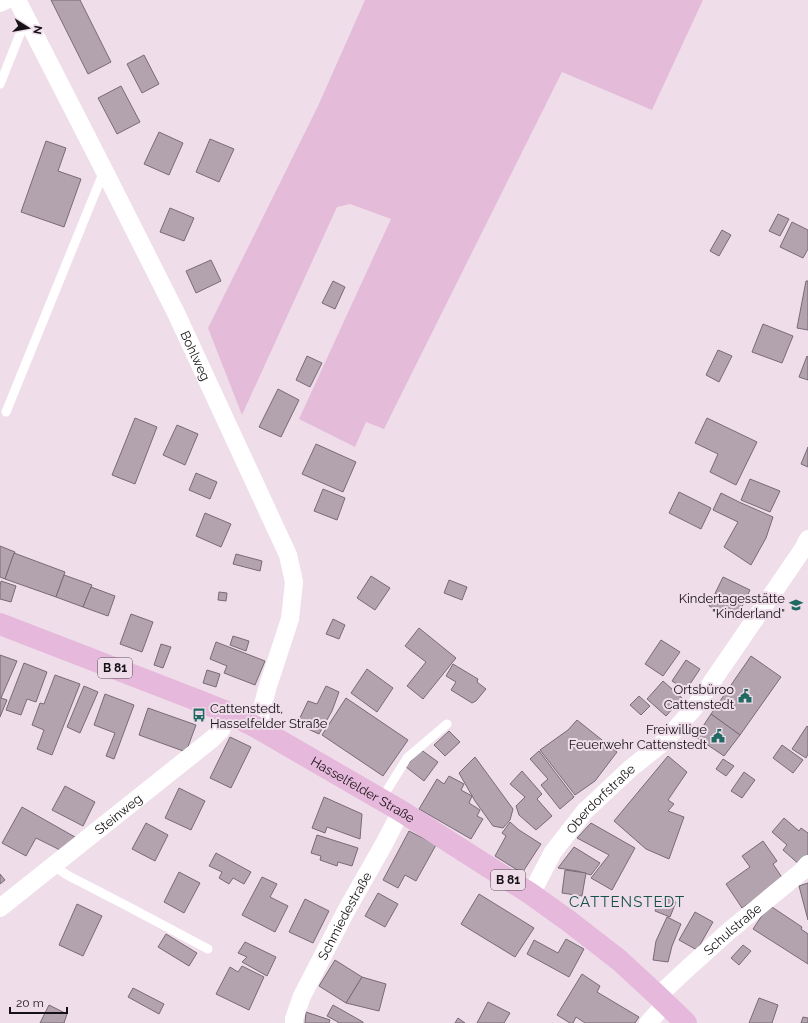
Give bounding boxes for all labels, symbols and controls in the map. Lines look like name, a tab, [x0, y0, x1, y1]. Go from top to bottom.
north arrow	[8, 8, 48, 48]
text: N	[30, 24, 45, 35]
street label: Bohlweg	[178, 328, 214, 383]
place label: Kindertagesstätte "Kinderland"	[679, 591, 785, 621]
school or university icon: Kindertagesstätte "Kinderland"	[788, 597, 804, 613]
road number: B 81	[98, 658, 132, 678]
place label: Ortsbüroo Cattenstedt	[664, 682, 735, 712]
public building icon: Ortsbüroo Cattenstedt	[737, 688, 753, 704]
place label: Cattenstedt, Hasselfelder Straße	[210, 701, 328, 731]
bus stop icon: Cattenstedt, Hasselfelder Straße	[191, 707, 207, 723]
place label: Freiwillige Feuerwehr Cattenstedt	[569, 722, 708, 752]
public building icon: Freiwillige Feuerwehr Cattenstedt	[710, 728, 726, 744]
street label: Hasselfelder Straße	[309, 753, 418, 826]
street label: Oberdorfstraße	[563, 761, 638, 836]
street label: Steinweg	[92, 791, 145, 837]
street label: Schmiedestraße	[315, 869, 374, 962]
road number: B 81	[491, 870, 525, 890]
district label: CATTENSTEDT	[569, 893, 685, 911]
street label: Schulstraße	[700, 900, 764, 958]
scale bar	[10, 989, 67, 1015]
text: 20 m	[16, 996, 44, 1010]

